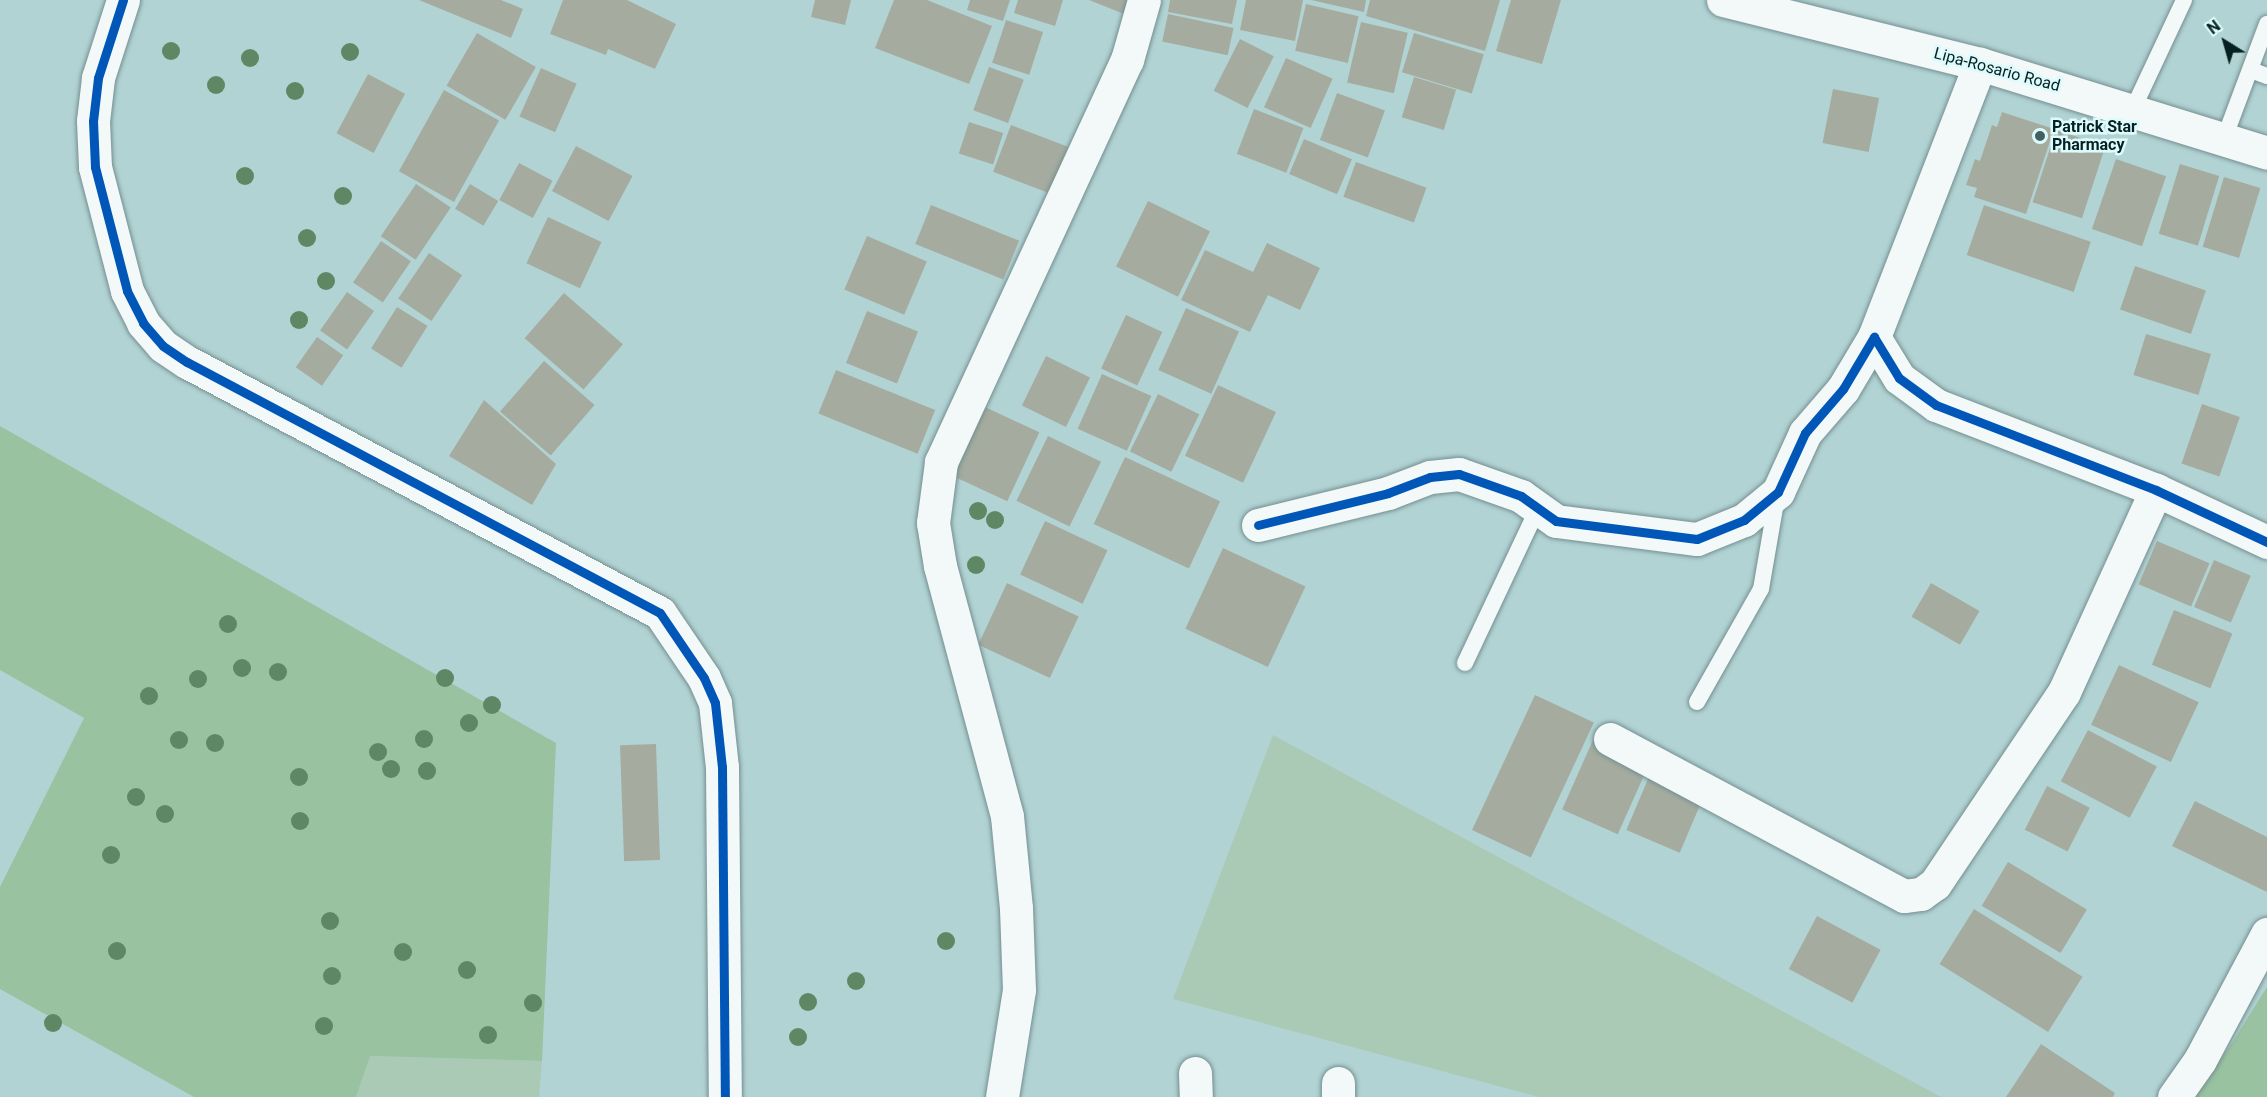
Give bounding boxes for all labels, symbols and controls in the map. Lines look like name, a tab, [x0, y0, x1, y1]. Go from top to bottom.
north arrow	[2195, 12, 2255, 72]
text: N	[2204, 16, 2224, 38]
street label: Lipa-Rosario Road	[1932, 44, 2062, 96]
place label: Patrick Star Pharmacy	[2052, 117, 2137, 155]
marker: Patrick Star Pharmacy	[2033, 129, 2047, 143]

